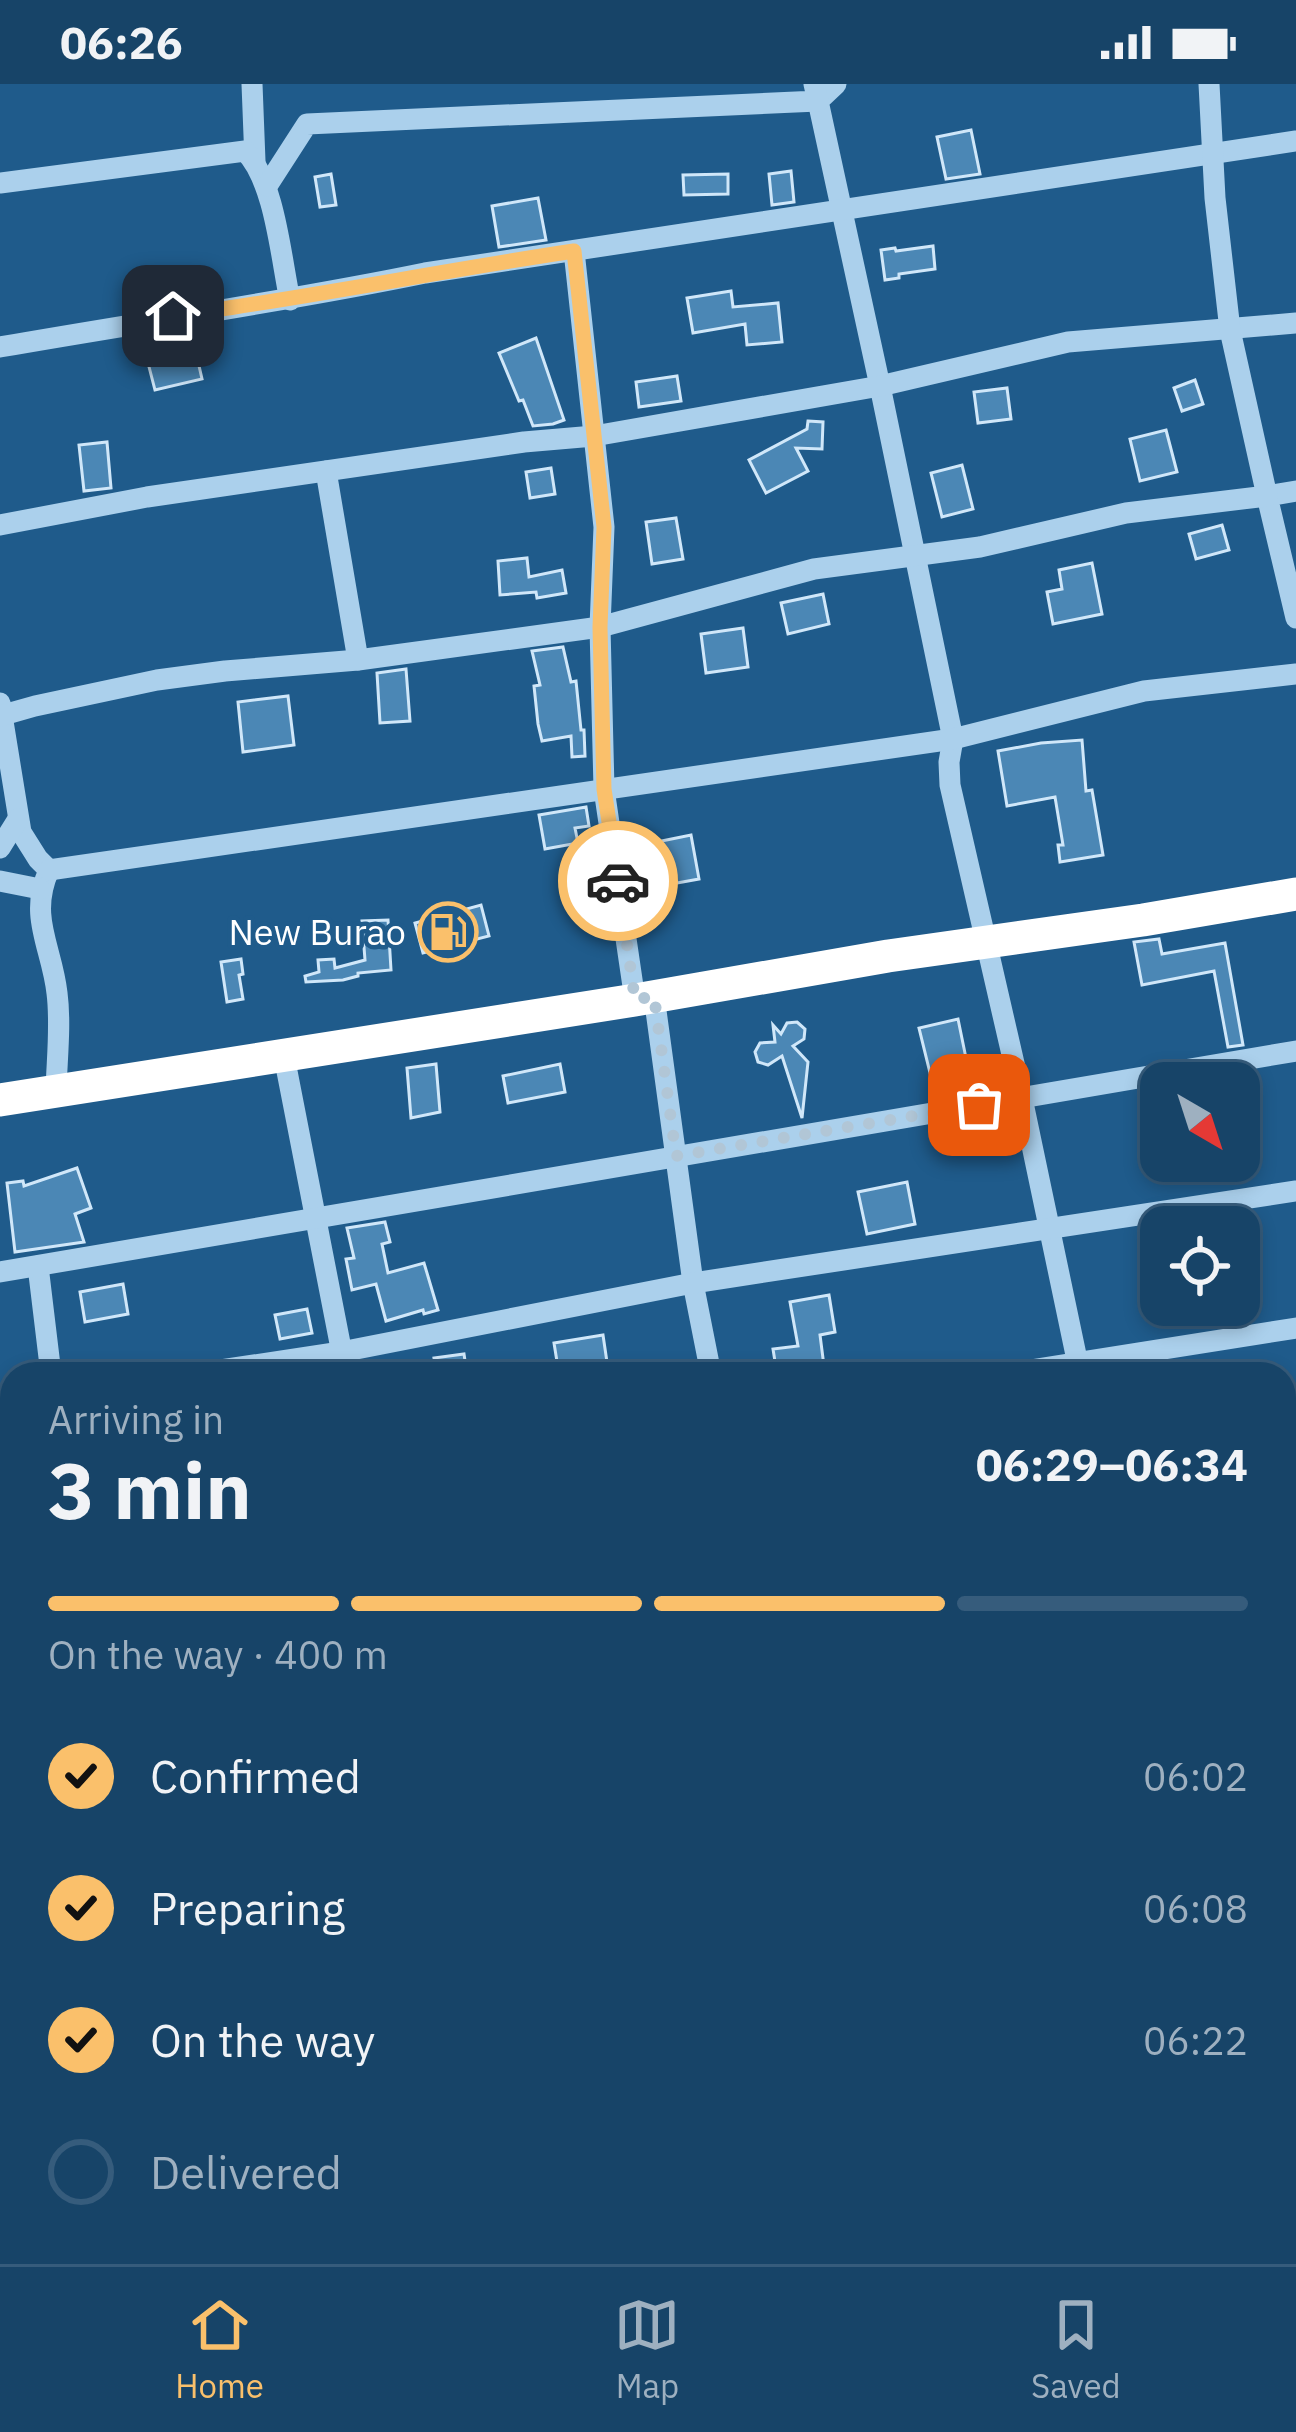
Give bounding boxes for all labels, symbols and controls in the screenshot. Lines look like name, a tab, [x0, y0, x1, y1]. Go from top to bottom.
text: 06:26	[60, 13, 183, 71]
pin	[122, 265, 224, 367]
icon: home	[140, 283, 206, 349]
courier	[558, 821, 678, 941]
icon: car	[585, 848, 651, 914]
fuel station icon: New Burao	[417, 901, 479, 963]
place label: New Burao	[228, 908, 406, 955]
pin	[928, 1054, 1030, 1156]
north arrow	[1140, 1062, 1260, 1182]
map controls	[1140, 1062, 1260, 1326]
icon: bag	[946, 1072, 1012, 1138]
button: locate	[1140, 1206, 1260, 1326]
text: Arriving in	[48, 1394, 224, 1445]
text: 06:29–06:34	[976, 1435, 1248, 1493]
text: 3 min	[48, 1439, 252, 1540]
text: On the way · 400 m	[48, 1629, 388, 1680]
icon: check	[48, 1743, 114, 1809]
text: Confirmed	[150, 1747, 361, 1805]
text: 06:02	[1143, 1751, 1248, 1802]
icon: check	[48, 1875, 114, 1941]
text: Preparing	[150, 1879, 345, 1937]
text: 06:08	[1143, 1883, 1248, 1934]
icon: check	[48, 2007, 114, 2073]
text: On the way	[150, 2011, 375, 2069]
text: 06:22	[1143, 2015, 1248, 2066]
text: Delivered	[150, 2143, 342, 2201]
tab: Home	[175, 2292, 264, 2407]
tab: Map	[614, 2292, 680, 2407]
tab: Saved	[1031, 2292, 1121, 2407]

